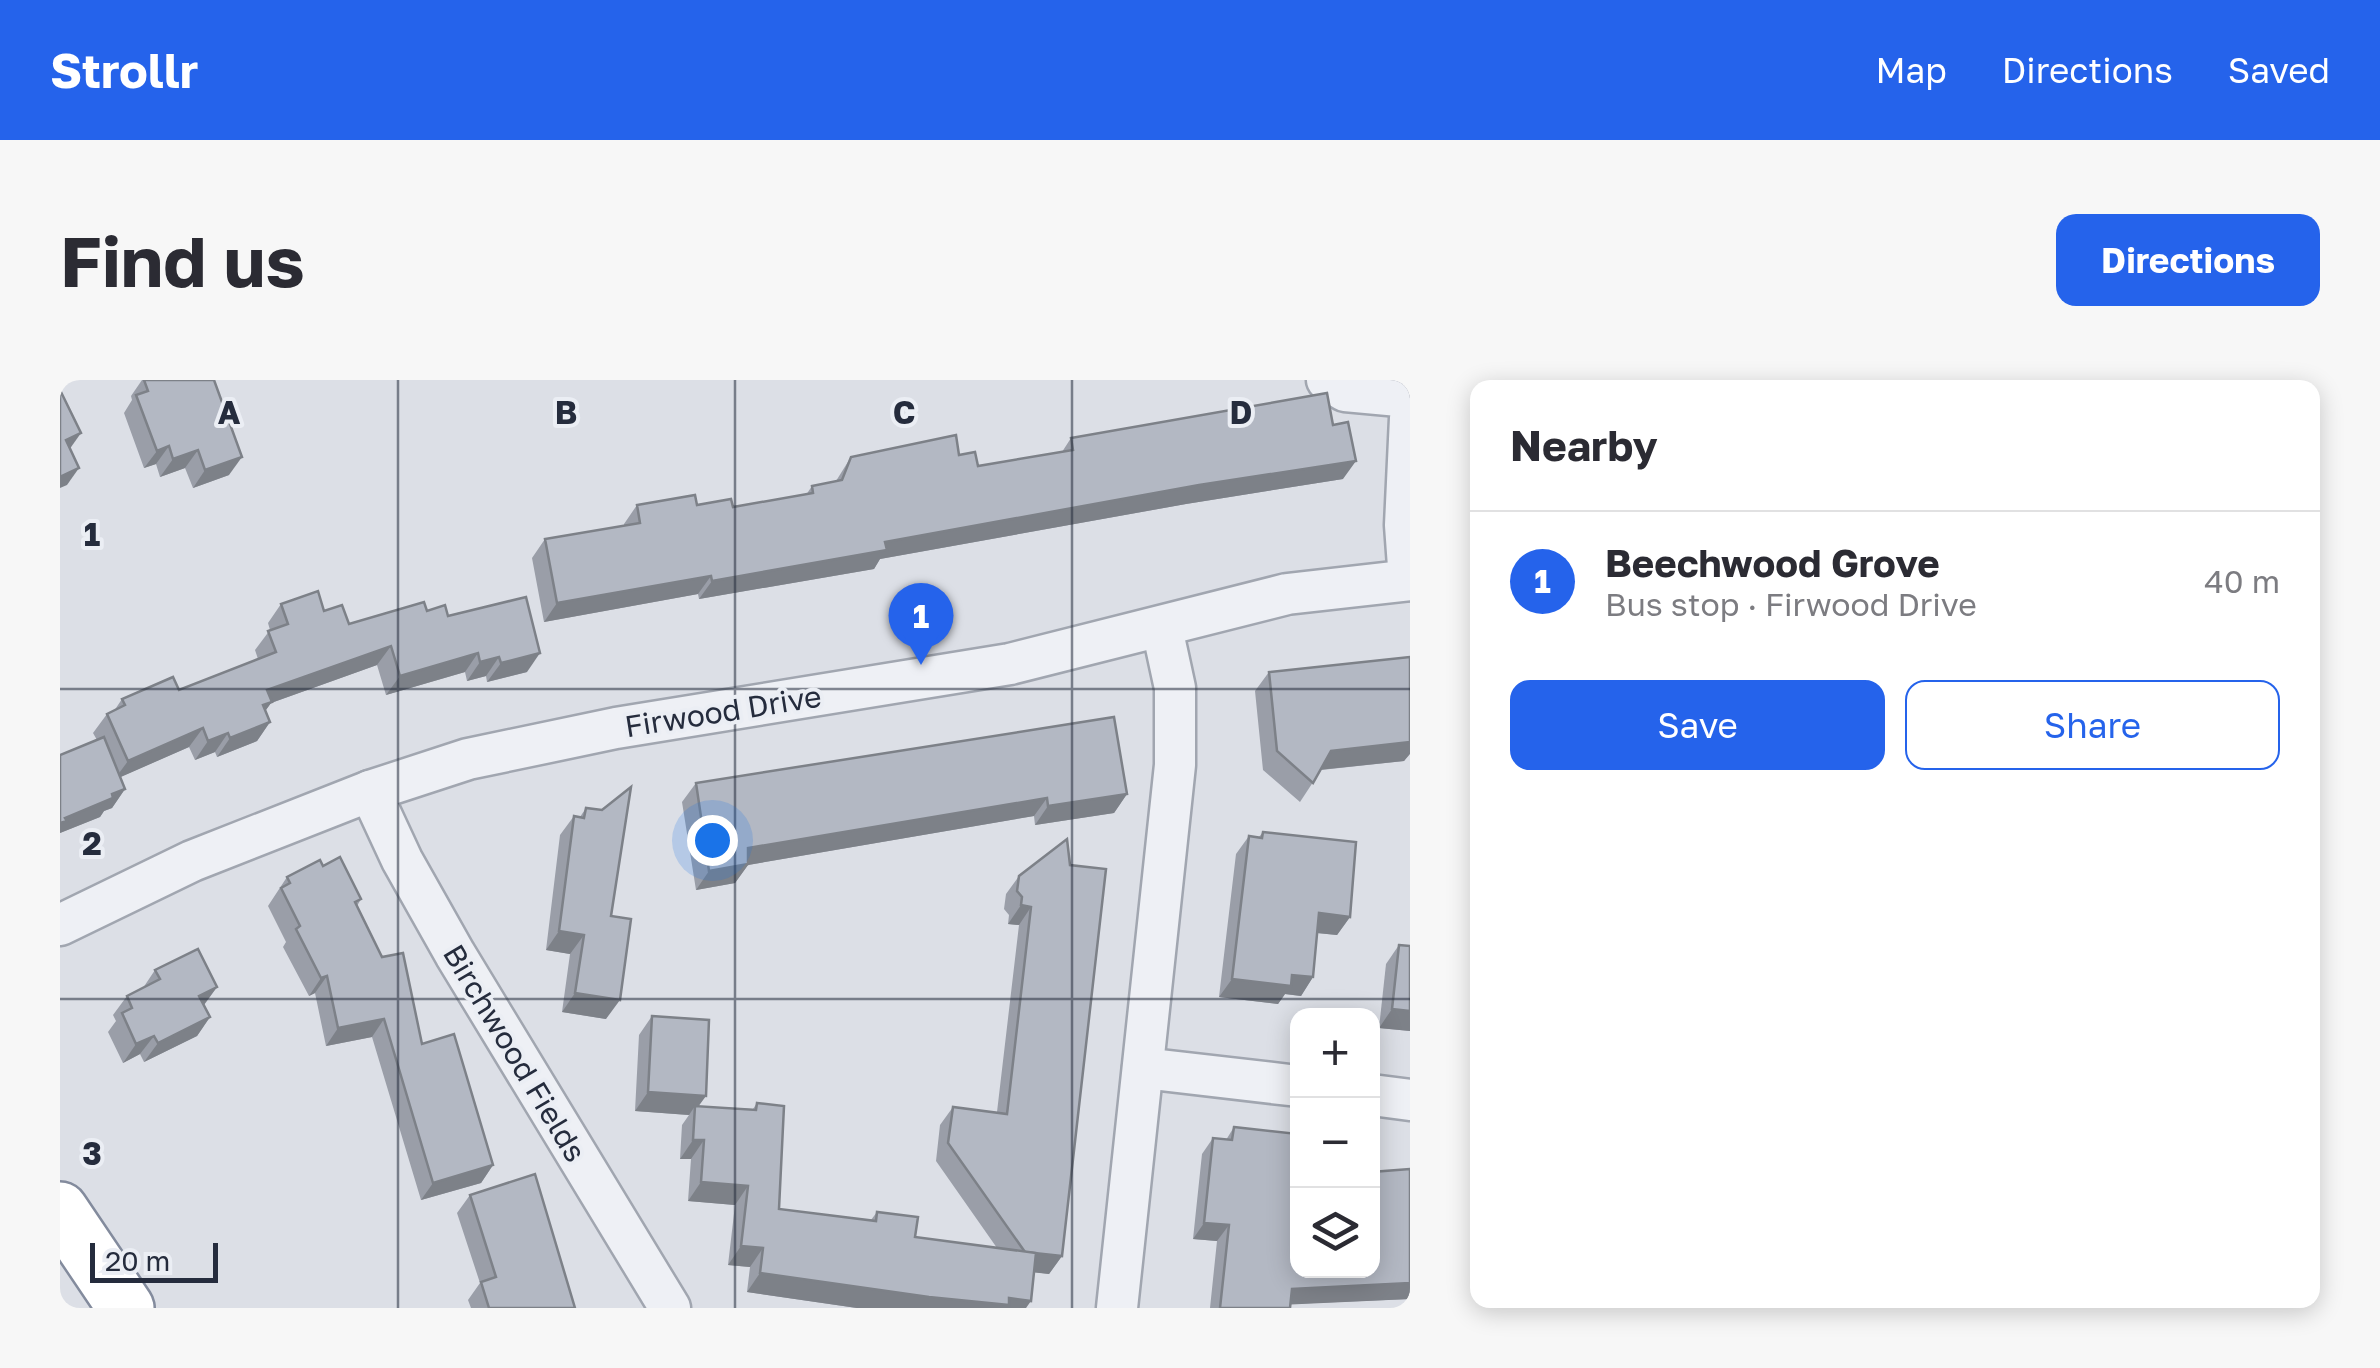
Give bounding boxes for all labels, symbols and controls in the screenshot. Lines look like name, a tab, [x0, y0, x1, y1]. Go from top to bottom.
text: Strollr	[50, 41, 199, 99]
text: Map	[1875, 49, 1947, 91]
text: Directions	[2002, 49, 2173, 91]
text: Saved	[2228, 49, 2330, 91]
button: Directions	[2056, 214, 2320, 306]
text: Find us	[60, 218, 305, 302]
text: A	[218, 393, 241, 431]
text: B	[555, 393, 577, 431]
text: C	[893, 393, 915, 431]
text: D	[1230, 393, 1252, 431]
text: Nearby	[1510, 420, 1658, 470]
text: 1	[84, 515, 100, 553]
text: Beechwood Grove	[1605, 540, 1940, 585]
text: 1	[1534, 562, 1551, 600]
text: 40 m	[2204, 562, 2280, 600]
pin: 1	[888, 582, 954, 665]
text: Bus stop · Firwood Drive	[1605, 585, 1977, 623]
street label: Firwood Drive	[622, 678, 824, 744]
button: Save	[1510, 680, 1885, 770]
button: Share	[1905, 680, 2280, 770]
your location	[687, 815, 738, 866]
text: 2	[82, 824, 102, 862]
street label: Birchwood Fields	[436, 938, 594, 1168]
map controls	[1290, 1008, 1380, 1278]
button: +	[1290, 1008, 1380, 1098]
button: −	[1290, 1098, 1380, 1188]
text: 3	[82, 1134, 102, 1172]
button: layers	[1290, 1188, 1380, 1278]
scale bar	[90, 1238, 218, 1283]
text: 20 m	[105, 1244, 170, 1277]

